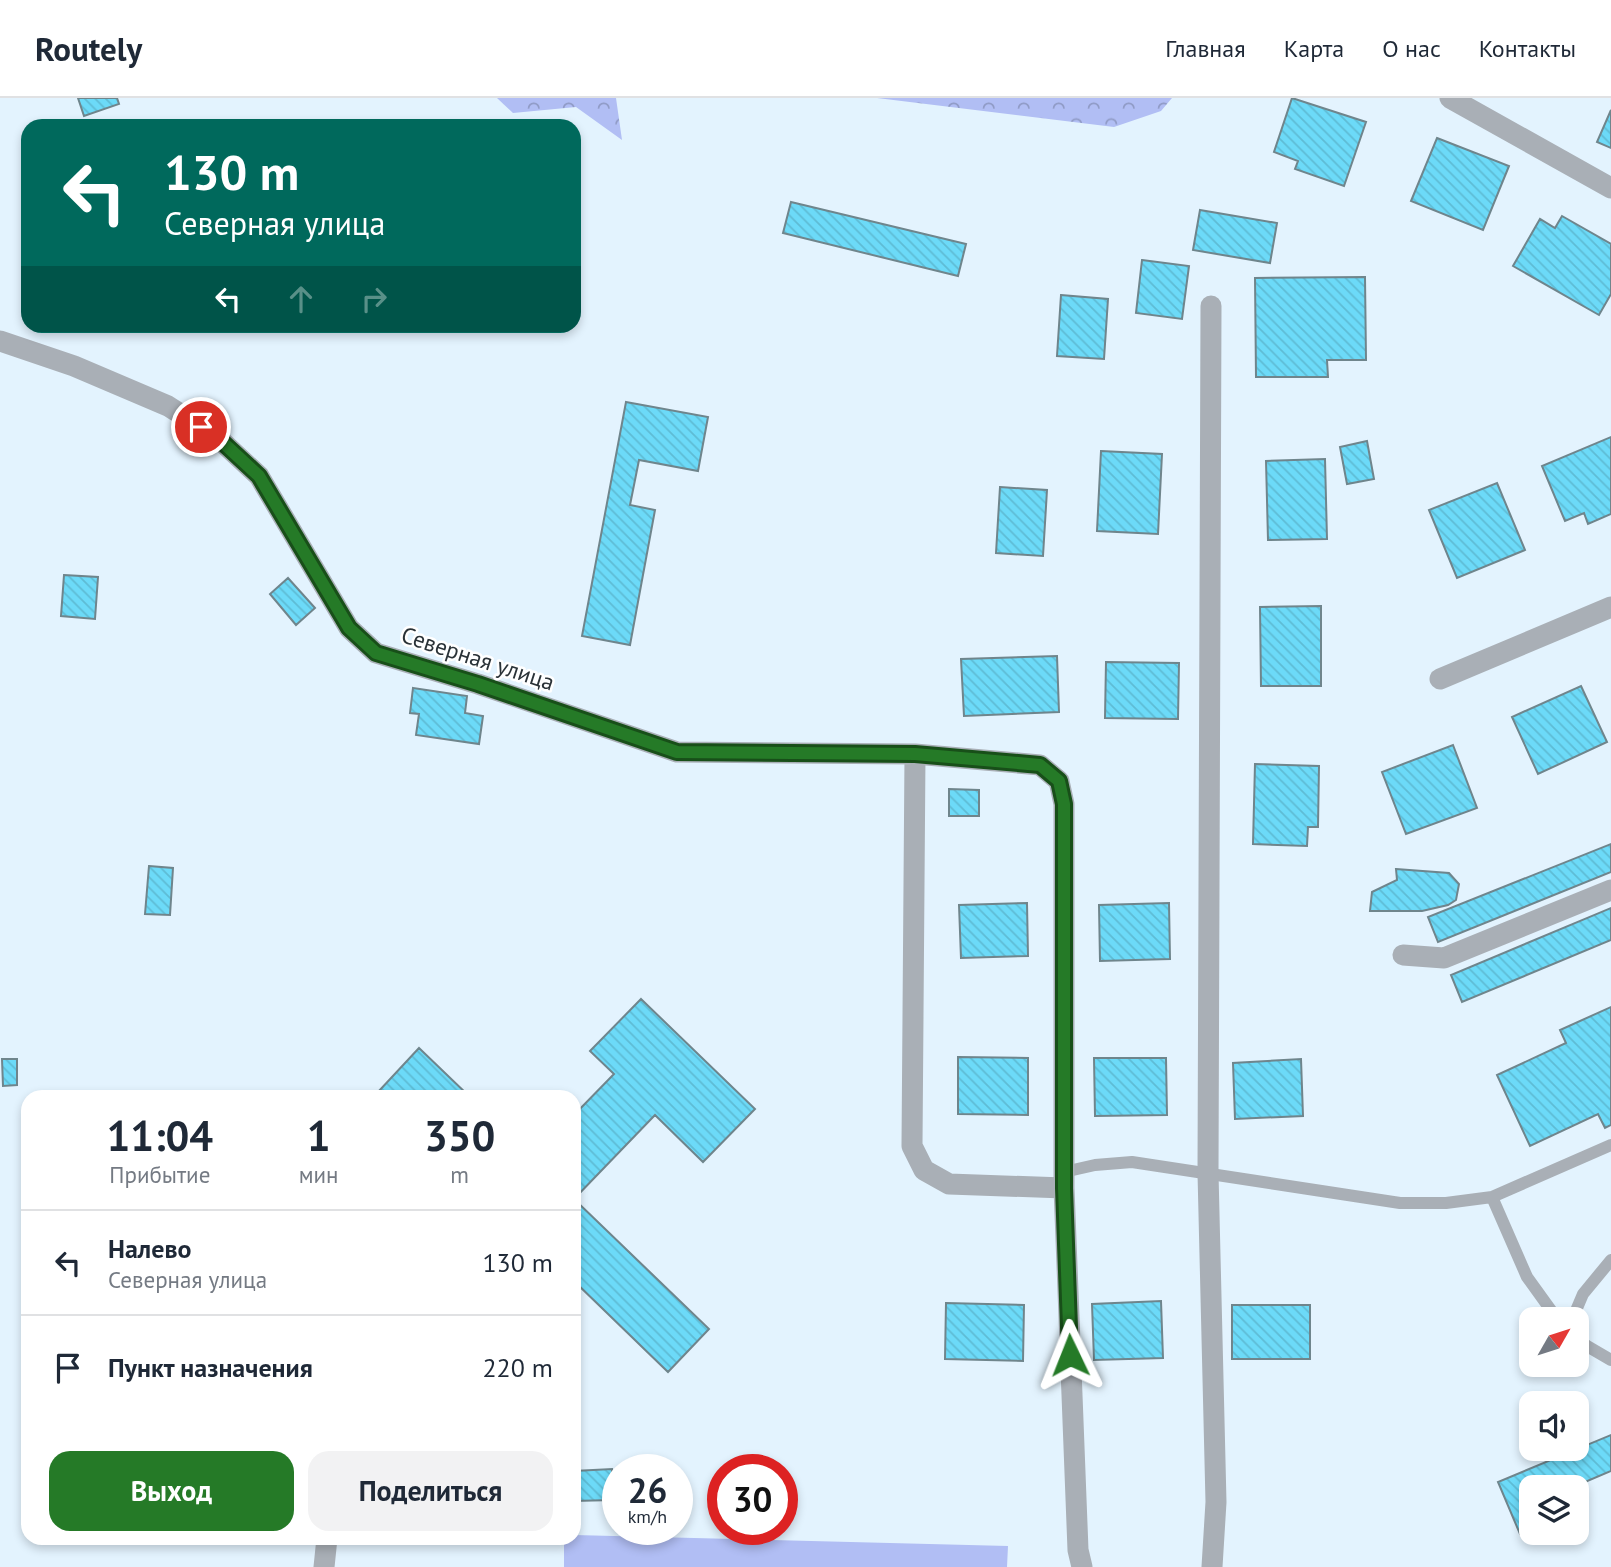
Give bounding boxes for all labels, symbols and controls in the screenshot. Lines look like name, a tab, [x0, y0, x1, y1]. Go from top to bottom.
text: Routely	[35, 27, 142, 70]
text: Главная	[1165, 33, 1246, 64]
text: Карта	[1284, 33, 1344, 64]
text: О нас	[1382, 33, 1441, 64]
text: Контакты	[1479, 33, 1576, 64]
text: 130 m	[164, 140, 299, 204]
icon: left	[49, 147, 140, 238]
text: Северная улица	[164, 202, 385, 244]
icon: left	[209, 280, 247, 318]
icon: ahead	[282, 280, 320, 318]
icon: right	[355, 280, 393, 318]
pin	[171, 397, 231, 457]
icon: arrive	[182, 408, 220, 446]
street label: Северная улица	[398, 620, 558, 696]
text: 11:04	[107, 1108, 213, 1163]
text: 1	[307, 1108, 330, 1163]
text: 350	[424, 1108, 495, 1163]
text: Прибытие	[109, 1160, 210, 1189]
text: мин	[299, 1160, 338, 1189]
text: m	[450, 1160, 469, 1189]
text: Налево	[108, 1232, 192, 1265]
icon: left	[49, 1244, 87, 1282]
text: 130 m	[482, 1246, 553, 1279]
text: Северная улица	[108, 1265, 267, 1294]
north arrow	[1519, 1307, 1589, 1377]
map controls	[1519, 1307, 1589, 1545]
position arrow	[1033, 1318, 1107, 1392]
icon: arrive	[49, 1349, 87, 1387]
text: Пункт назначения	[108, 1351, 313, 1384]
text: 220 m	[482, 1351, 553, 1384]
button: sound	[1519, 1391, 1589, 1461]
button: Выход	[49, 1451, 294, 1531]
button: Поделиться	[308, 1451, 553, 1531]
speed limit sign: 30	[707, 1454, 798, 1545]
text: 26	[628, 1467, 667, 1513]
button: layers	[1519, 1475, 1589, 1545]
text: km/h	[628, 1505, 667, 1528]

